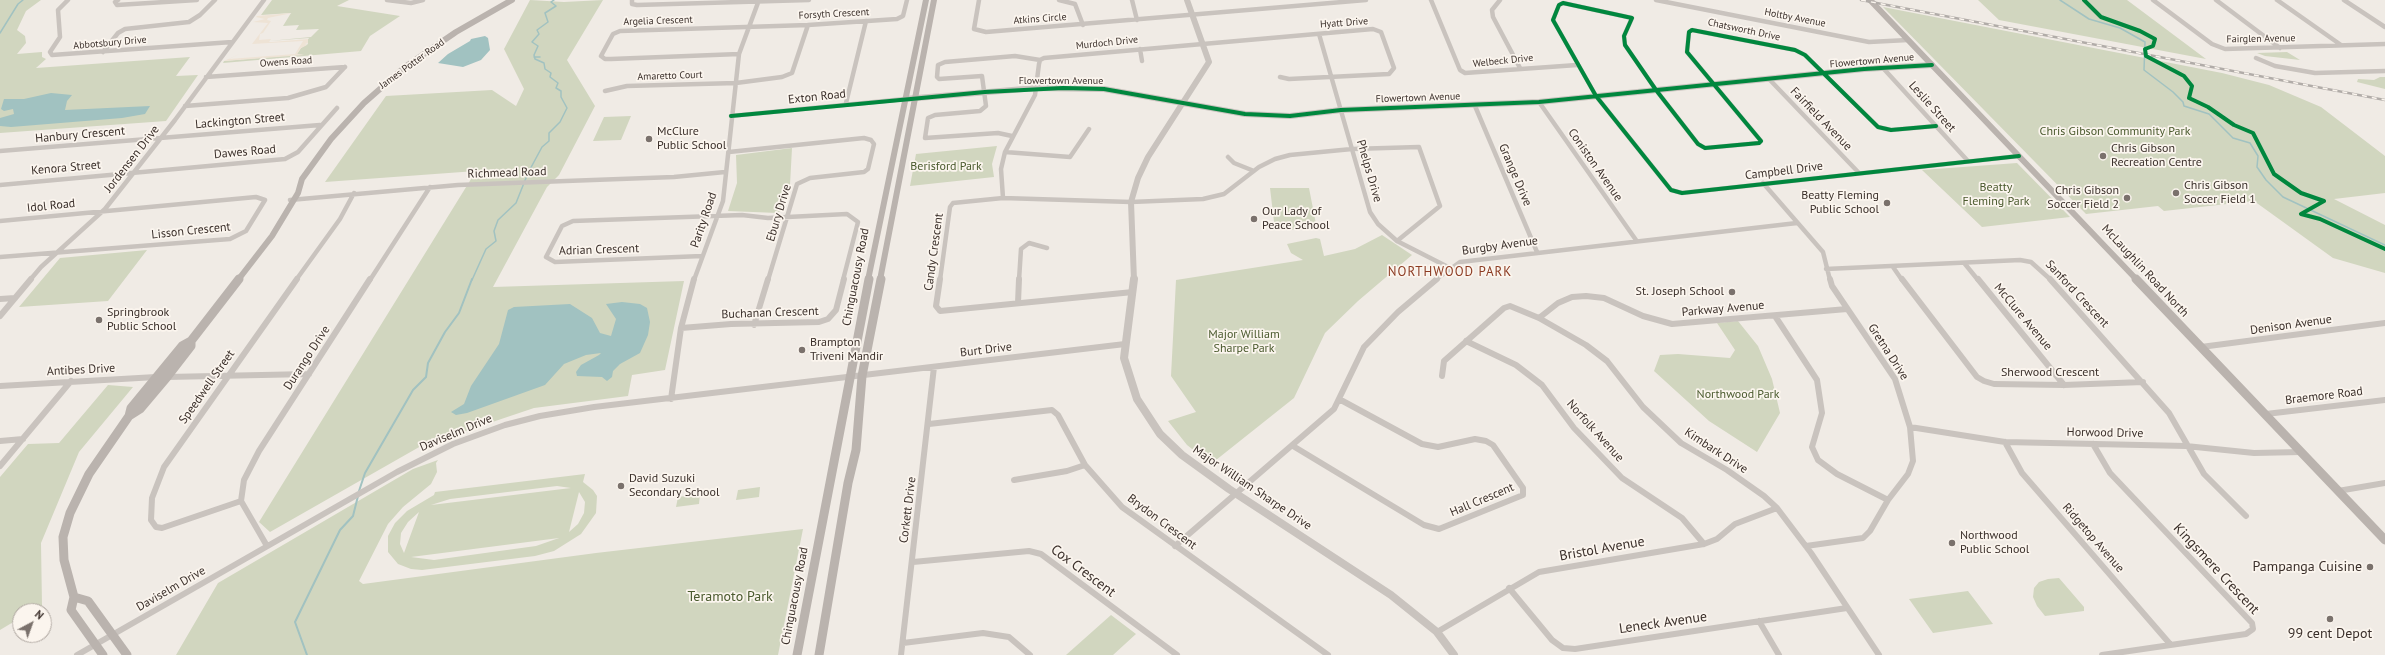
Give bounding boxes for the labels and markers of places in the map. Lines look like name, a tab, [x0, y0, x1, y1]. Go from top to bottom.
place label: McClure Public School	[657, 125, 726, 153]
marker: McClure Public School	[644, 134, 654, 144]
place label: Chris Gibson Recreation Centre	[2111, 142, 2202, 170]
marker: Chris Gibson Recreation Centre	[2098, 151, 2108, 161]
place label: Chris Gibson Soccer Field 1	[2184, 179, 2256, 207]
place label: Chris Gibson Soccer Field 2	[2047, 184, 2119, 212]
marker: Chris Gibson Soccer Field 1	[2171, 188, 2181, 198]
place label: Beatty Fleming Public School	[1801, 189, 1879, 217]
marker: Chris Gibson Soccer Field 2	[2122, 193, 2132, 203]
marker: Beatty Fleming Public School	[1882, 198, 1892, 208]
place label: Our Lady of Peace School	[1262, 205, 1329, 233]
marker: Our Lady of Peace School	[1249, 214, 1259, 224]
place label: St. Joseph School	[1636, 285, 1724, 299]
marker: St. Joseph School	[1727, 287, 1737, 297]
place label: Springbrook Public School	[107, 306, 176, 334]
marker: Springbrook Public School	[94, 315, 104, 325]
place label: Brampton Triveni Mandir	[810, 336, 883, 364]
marker: Brampton Triveni Mandir	[797, 345, 807, 355]
place label: David Suzuki Secondary School	[629, 472, 719, 500]
marker: David Suzuki Secondary School	[616, 481, 626, 491]
place label: Northwood Public School	[1960, 529, 2029, 557]
marker: Northwood Public School	[1947, 538, 1957, 548]
place label: Pampanga Cuisine	[2253, 559, 2362, 575]
marker: Pampanga Cuisine	[2365, 562, 2375, 572]
marker: 99 cent Depot	[2325, 614, 2335, 624]
place label: 99 cent Depot	[2288, 626, 2372, 642]

